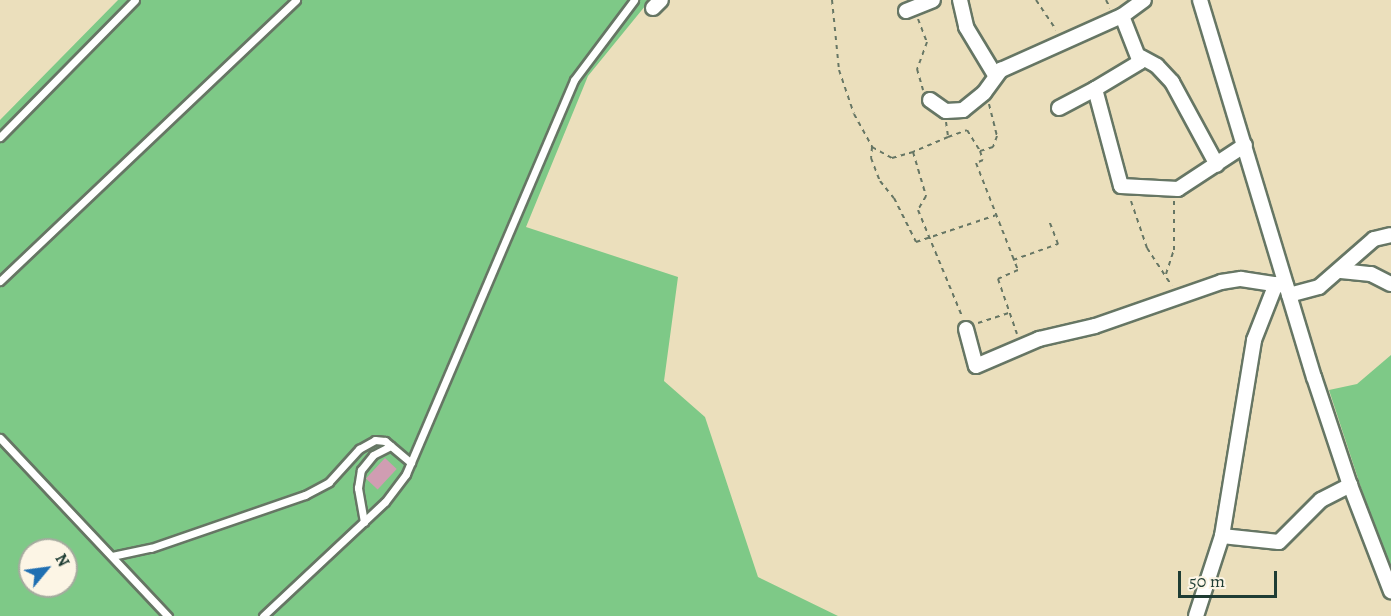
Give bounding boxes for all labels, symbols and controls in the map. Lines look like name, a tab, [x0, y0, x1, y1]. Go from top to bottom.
north arrow	[18, 538, 78, 598]
text: N	[50, 550, 74, 571]
scale bar	[1181, 559, 1280, 597]
text: 50 m	[1189, 569, 1225, 593]

